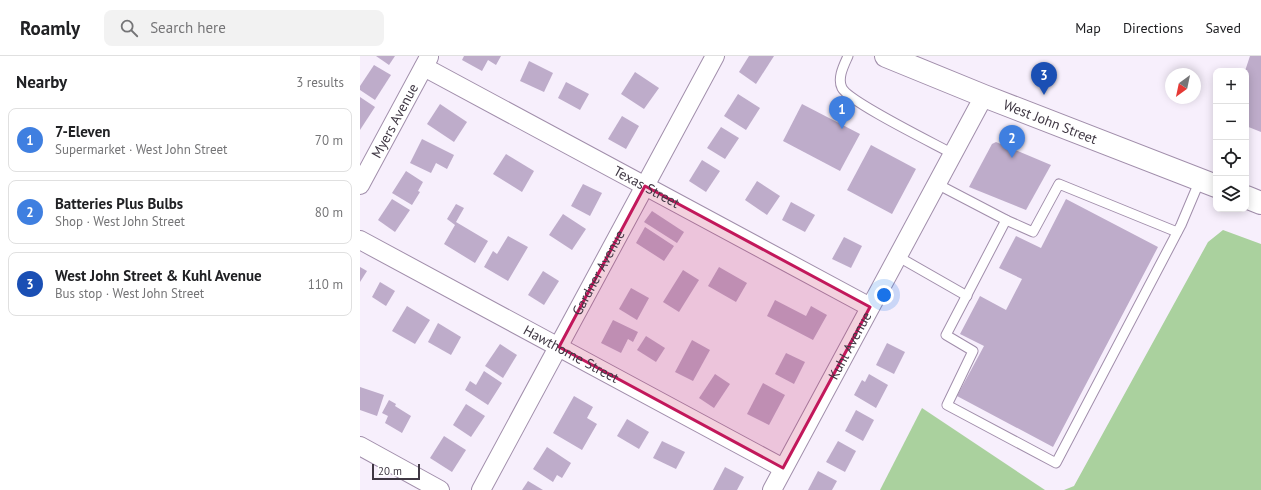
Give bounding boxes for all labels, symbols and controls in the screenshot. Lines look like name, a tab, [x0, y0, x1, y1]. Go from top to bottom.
search box	[104, 10, 384, 46]
text: Roamly	[20, 16, 80, 40]
icon: search	[118, 17, 140, 39]
text: Search here	[150, 18, 226, 37]
text: Map	[1075, 19, 1101, 37]
text: Directions	[1123, 19, 1183, 37]
text: Saved	[1205, 19, 1241, 37]
pin: 3	[1031, 62, 1057, 95]
north arrow	[1165, 68, 1201, 104]
map controls	[1213, 68, 1249, 212]
button: +	[1213, 68, 1249, 104]
text: Nearby	[16, 71, 67, 93]
text: 3 results	[296, 74, 344, 91]
street label: Myers Avenue	[367, 80, 422, 161]
street label: West John Street	[1001, 95, 1100, 148]
pin: 1	[829, 96, 855, 129]
button: −	[1213, 104, 1249, 140]
text: 7-Eleven	[55, 122, 110, 141]
pin: 2	[999, 125, 1025, 158]
text: 1	[26, 132, 34, 149]
text: 70 m	[315, 132, 343, 149]
button: locate	[1213, 140, 1249, 176]
text: Supermarket · West John Street	[55, 141, 227, 158]
street label: Texas Street	[611, 162, 683, 212]
button: layers	[1213, 176, 1249, 212]
text: Batteries Plus Bulbs	[55, 194, 183, 213]
text: 2	[26, 204, 34, 221]
text: 80 m	[315, 204, 343, 221]
text: Shop · West John Street	[55, 213, 185, 230]
street label: Gardner Avenue	[568, 227, 629, 318]
text: West John Street & Kuhl Avenue	[55, 266, 262, 285]
text: 3	[26, 276, 34, 293]
text: 110 m	[308, 276, 343, 293]
text: Bus stop · West John Street	[55, 285, 204, 302]
your location	[874, 285, 894, 305]
street label: Kuhl Avenue	[824, 308, 875, 383]
street label: Hawthorne Street	[520, 321, 622, 387]
scale bar	[372, 462, 420, 481]
text: 20 m	[378, 464, 402, 478]

